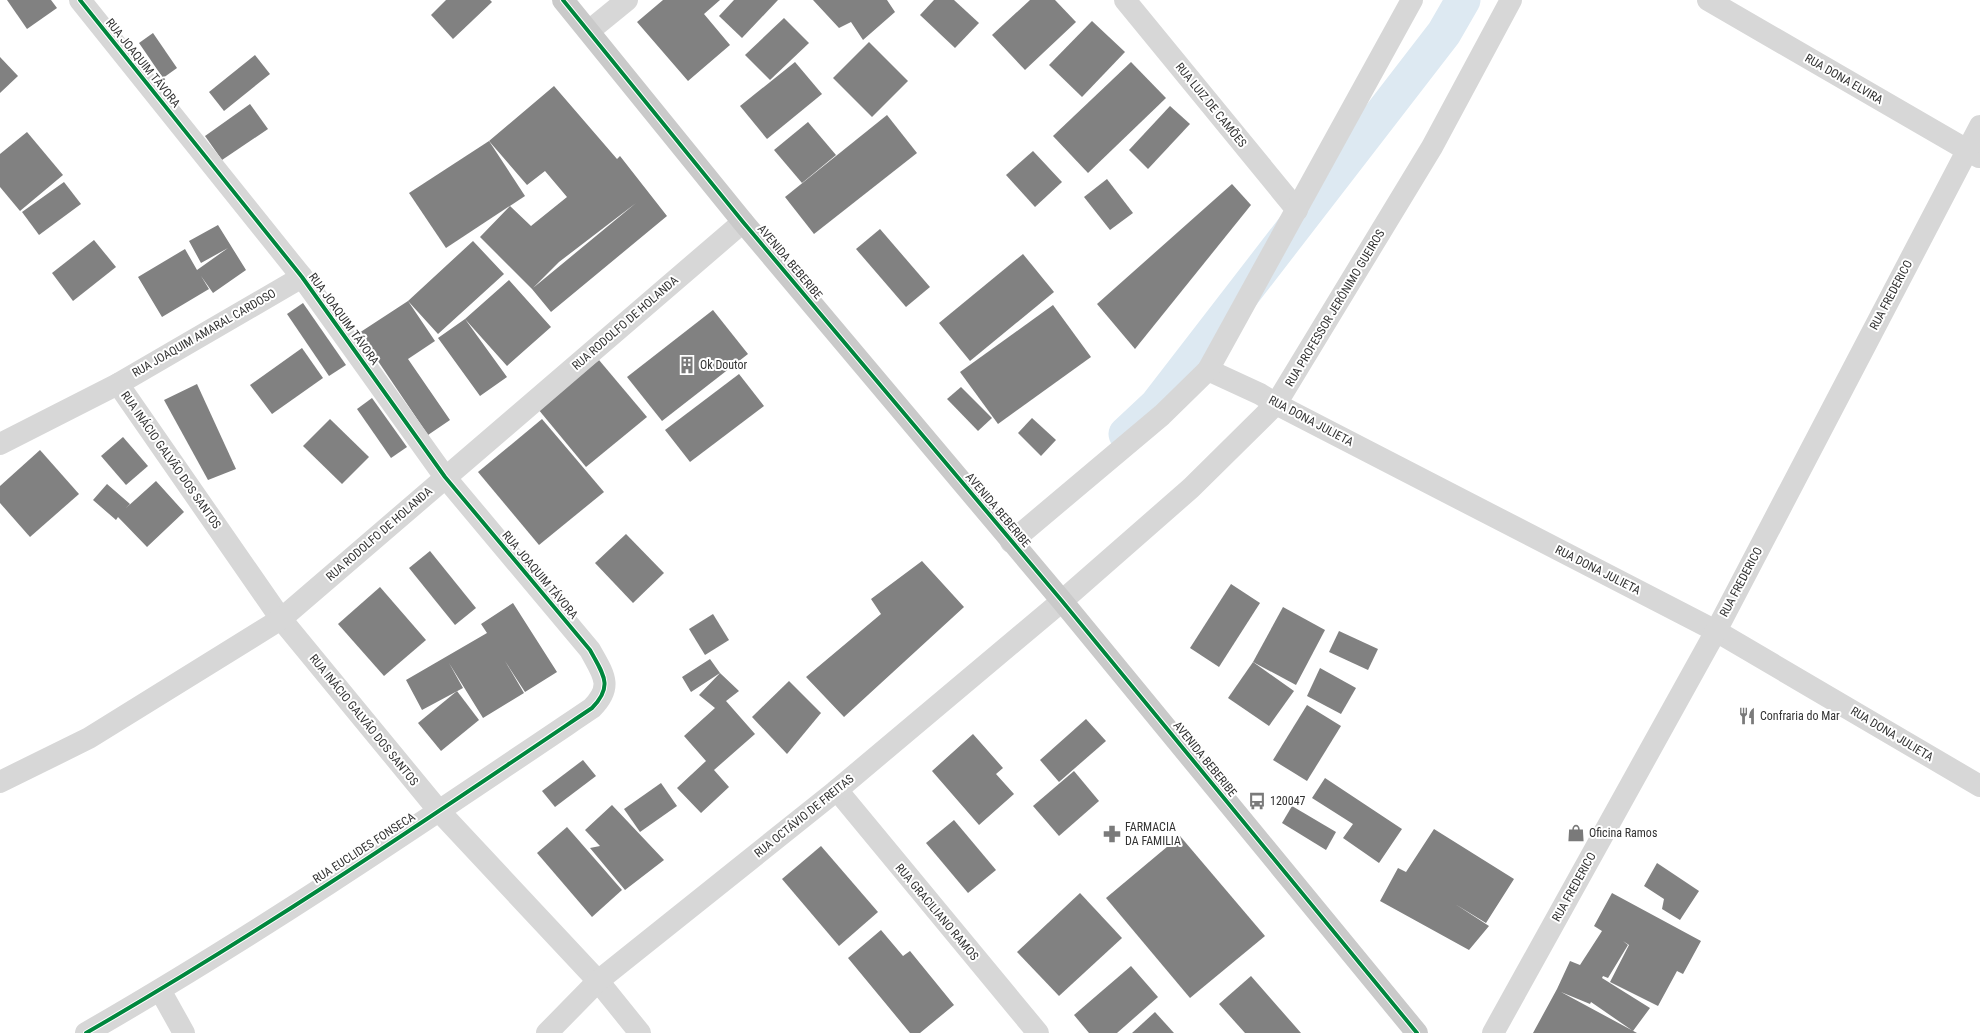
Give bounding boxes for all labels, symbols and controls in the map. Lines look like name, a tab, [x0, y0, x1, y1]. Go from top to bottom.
street label: RUA JOAQUIM TÁVORA	[103, 15, 184, 110]
street label: RUA DONA ELVIRA	[1803, 51, 1885, 107]
street label: RUA LUIZ DE CAMÕES	[1173, 59, 1251, 150]
street label: AVENIDA BEBERIBE	[755, 222, 825, 302]
street label: RUA PROFESSOR JERÔNIMO GUEIROS	[1282, 226, 1388, 389]
street label: RUA FREDERICO	[1867, 258, 1915, 332]
street label: RUA JOAQUIM TÁVORA	[306, 270, 383, 368]
street label: RUA RODOLFO DE HOLANDA	[569, 273, 681, 373]
street label: RUA JOAQUIM AMARAL CARDOSO	[130, 286, 278, 380]
building icon: Ok Doutor	[677, 355, 697, 375]
place label: Ok Doutor	[700, 358, 748, 372]
street label: RUA INÁCIO GALVÃO DOS SANTOS	[118, 387, 226, 531]
street label: RUA DONA JULIETA	[1266, 393, 1356, 449]
street label: AVENIDA BEBERIBE	[963, 470, 1033, 550]
street label: RUA RODOLFO DE HOLANDA	[323, 484, 435, 584]
street label: RUA JOAQUIM TÁVORA	[499, 528, 582, 622]
street label: RUA DONA JULIETA	[1553, 542, 1643, 598]
street label: RUA FREDERICO	[1717, 545, 1765, 619]
street label: RUA INÁCIO GALVÃO DOS SANTOS	[307, 650, 423, 788]
street label: RUA DONA JULIETA	[1848, 704, 1936, 764]
restaurant icon: Confraria do Mar	[1737, 706, 1757, 726]
place label: Confraria do Mar	[1760, 709, 1840, 723]
street label: AVENIDA BEBERIBE	[1170, 719, 1240, 800]
street label: RUA OCTÁVIO DE FREITAS	[751, 771, 857, 860]
bus stop icon: 120047	[1247, 791, 1267, 811]
place label: 120047	[1270, 794, 1306, 808]
street label: RUA EUCLIDES FONSECA	[310, 810, 418, 886]
place label: FARMACIA DA FAMILIA	[1125, 820, 1181, 848]
shop icon: Oficina Ramos	[1566, 823, 1586, 843]
pharmacy icon: FARMACIA DA FAMILIA	[1102, 824, 1122, 844]
place label: Oficina Ramos	[1589, 826, 1657, 840]
street label: RUA FREDERICO	[1549, 850, 1599, 924]
street label: RUA GRACILIANO RAMOS	[893, 861, 981, 963]

